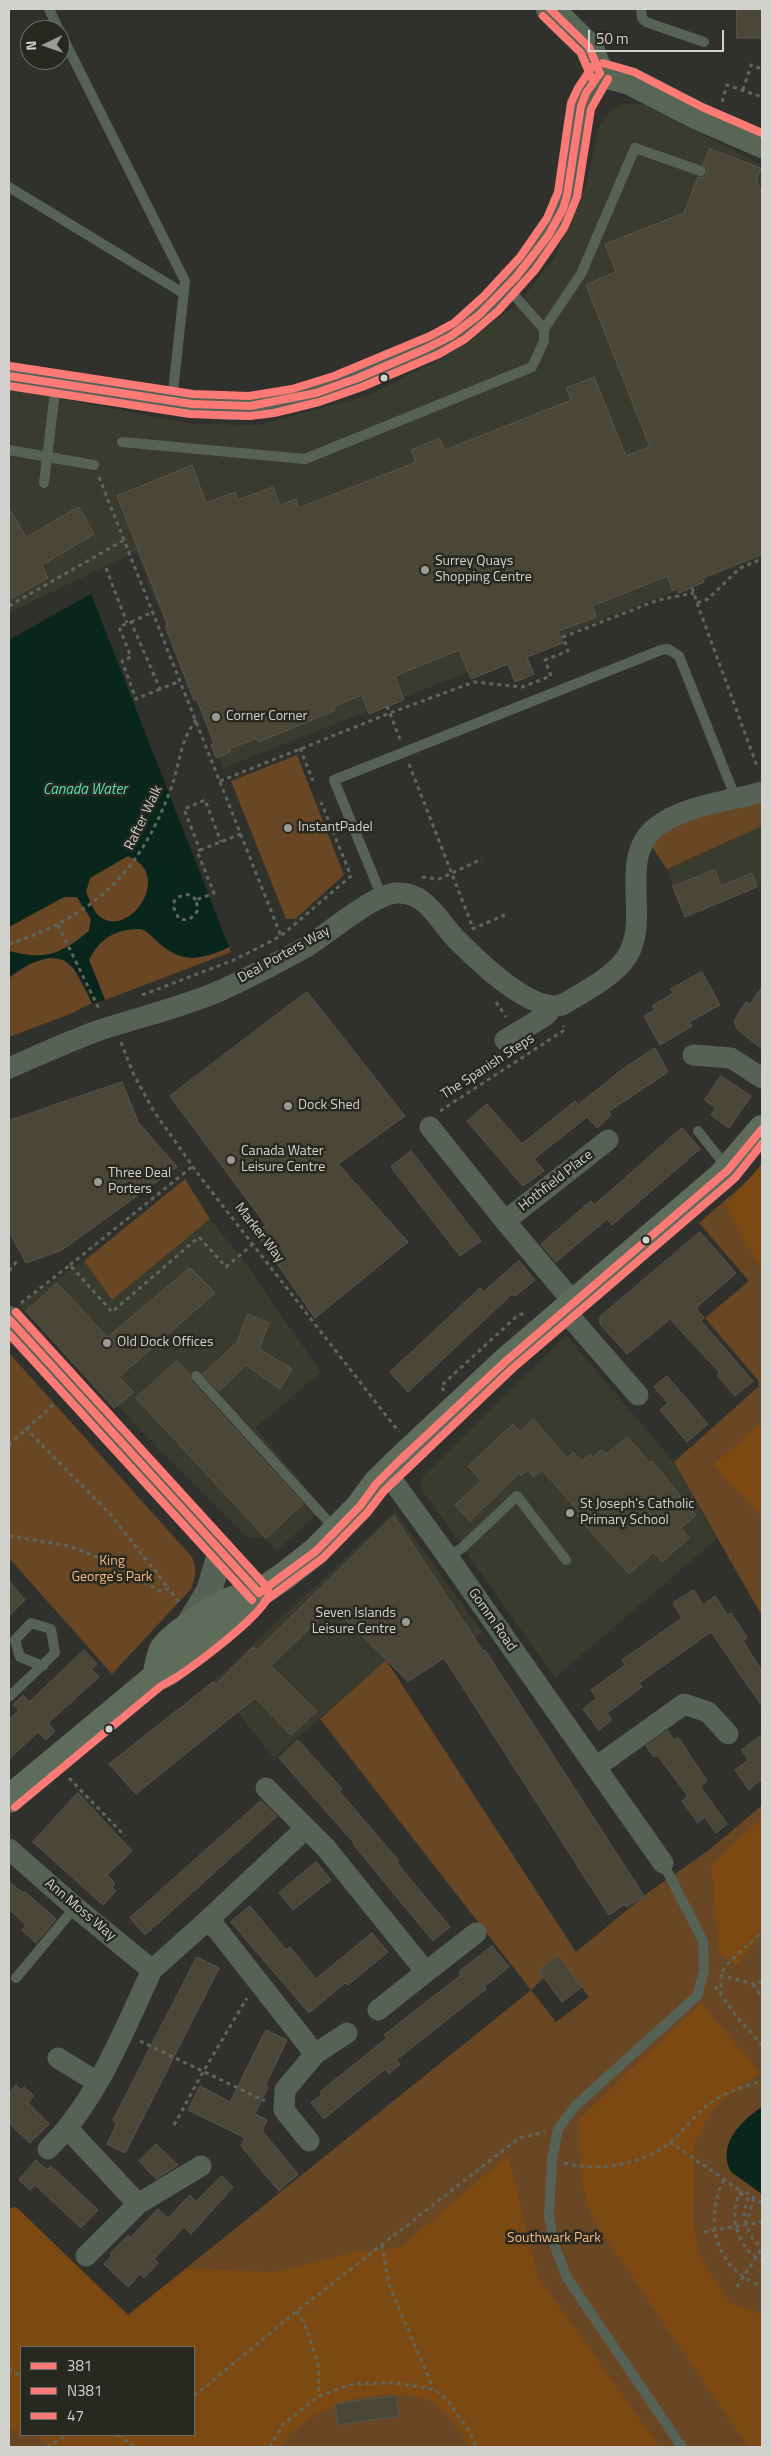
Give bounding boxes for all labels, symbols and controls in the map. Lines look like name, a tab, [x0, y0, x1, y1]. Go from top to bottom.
north arrow	[20, 20, 70, 70]
scale bar	[591, 20, 727, 52]
text: 50 m	[596, 27, 629, 50]
text: N	[20, 40, 41, 51]
unlabelled marker	[379, 373, 389, 383]
place label: Surrey Quays Shopping Centre	[435, 554, 532, 586]
marker: Surrey Quays Shopping Centre	[419, 564, 431, 576]
place label: Corner Corner	[226, 709, 307, 725]
marker: Corner Corner	[210, 711, 222, 723]
water label: Canada Water	[43, 781, 127, 799]
street label: Rafter Walk	[121, 783, 167, 853]
place label: InstantPadel	[298, 820, 373, 836]
marker: InstantPadel	[282, 822, 294, 834]
street label: Deal Porters Way	[235, 923, 333, 987]
street label: The Spanish Steps	[438, 1031, 538, 1103]
place label: Dock Shed	[298, 1098, 360, 1114]
marker: Dock Shed	[282, 1100, 294, 1112]
place label: Canada Water Leisure Centre	[241, 1144, 325, 1176]
street label: Hothfield Place	[516, 1147, 596, 1215]
marker: Canada Water Leisure Centre	[225, 1154, 237, 1166]
place label: Three Deal Porters	[108, 1166, 171, 1198]
marker: Three Deal Porters	[92, 1176, 104, 1188]
street label: Marker Way	[231, 1200, 287, 1266]
unlabelled marker	[641, 1235, 651, 1245]
place label: Old Dock Offices	[117, 1335, 213, 1351]
marker: Old Dock Offices	[101, 1337, 113, 1349]
place label: St Joseph's Catholic Primary School	[580, 1497, 694, 1530]
marker: St Joseph's Catholic Primary School	[564, 1507, 576, 1519]
park label: King George's Park	[71, 1554, 153, 1586]
street label: Gomm Road	[464, 1585, 520, 1655]
place label: Seven Islands Leisure Centre	[312, 1606, 396, 1638]
marker: Seven Islands Leisure Centre	[400, 1616, 412, 1628]
unlabelled marker	[104, 1724, 114, 1734]
street label: Ann Moss Way	[41, 1875, 119, 1945]
park label: Southwark Park	[507, 2231, 601, 2247]
legend	[20, 2346, 195, 2436]
text: 381	[67, 2354, 92, 2377]
text: N381	[67, 2379, 102, 2402]
text: 47	[67, 2404, 84, 2427]

